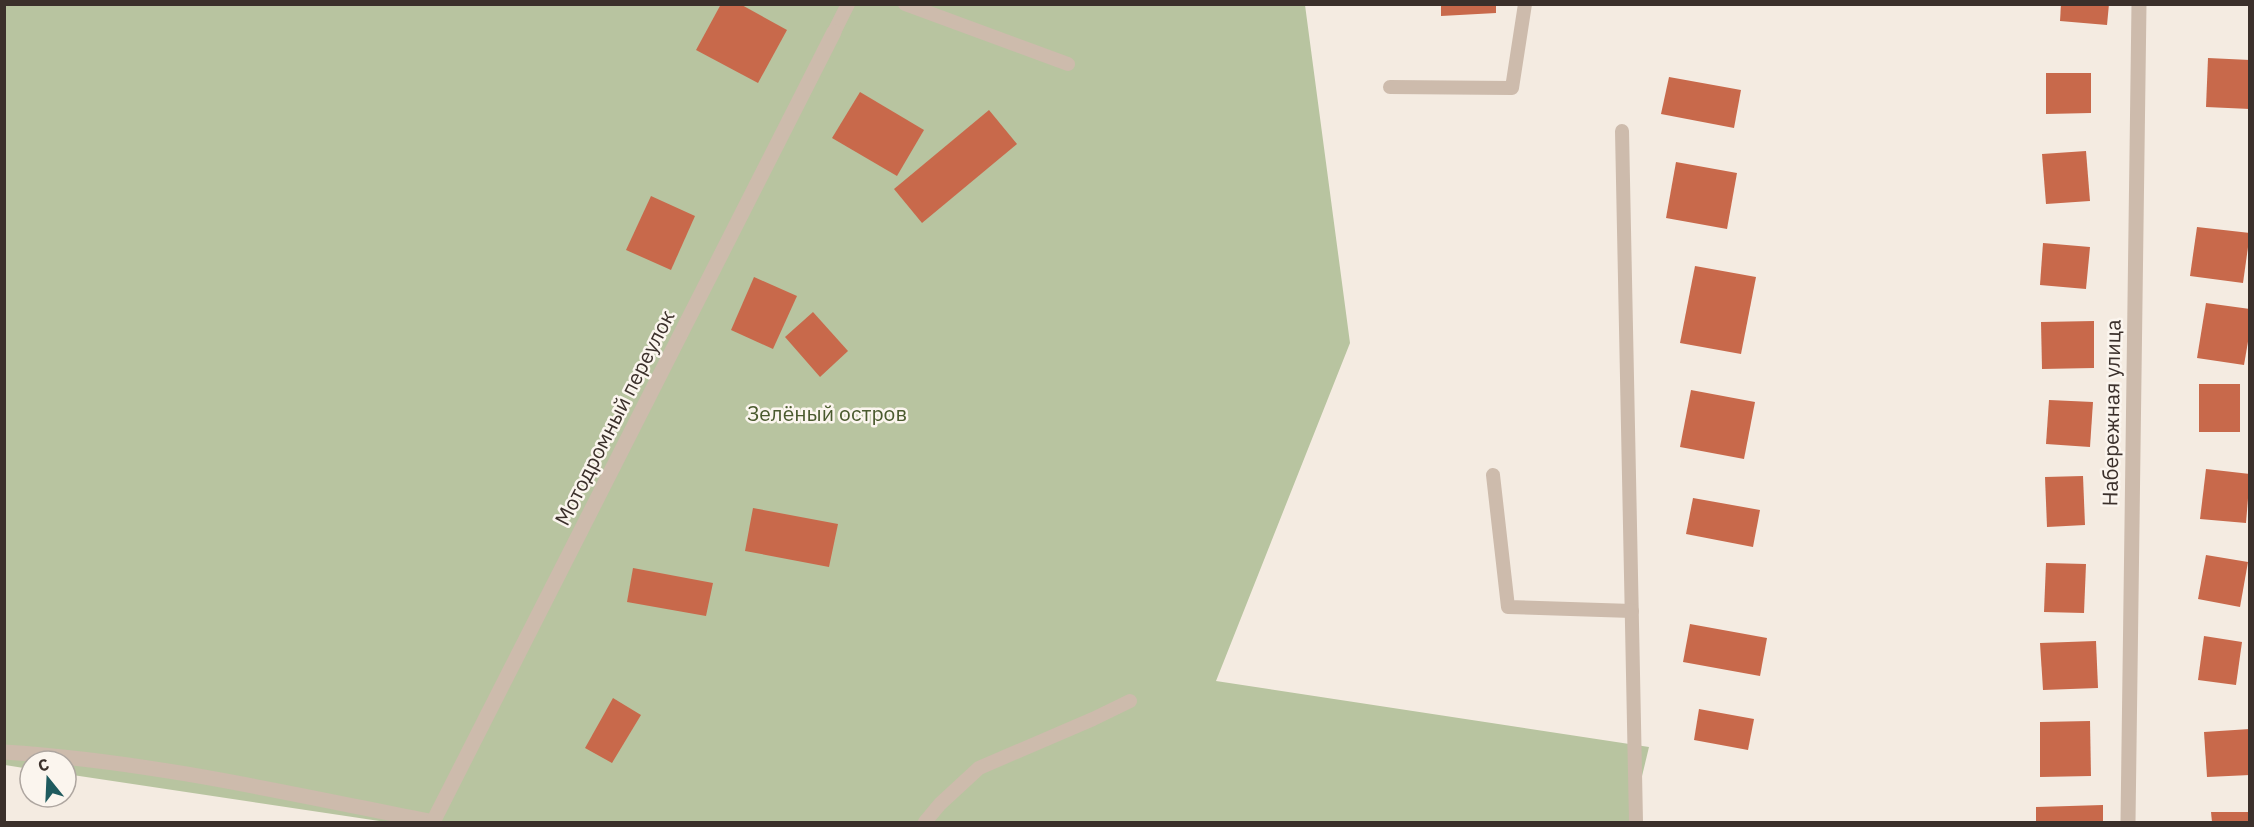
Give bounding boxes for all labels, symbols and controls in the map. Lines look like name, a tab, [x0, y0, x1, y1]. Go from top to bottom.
street label: Мотодромный переулок	[548, 305, 681, 530]
street label: Набережная улица	[2095, 319, 2127, 507]
park label: Зелёный остров	[747, 399, 907, 427]
north arrow	[18, 749, 78, 809]
text: С	[35, 754, 51, 776]

